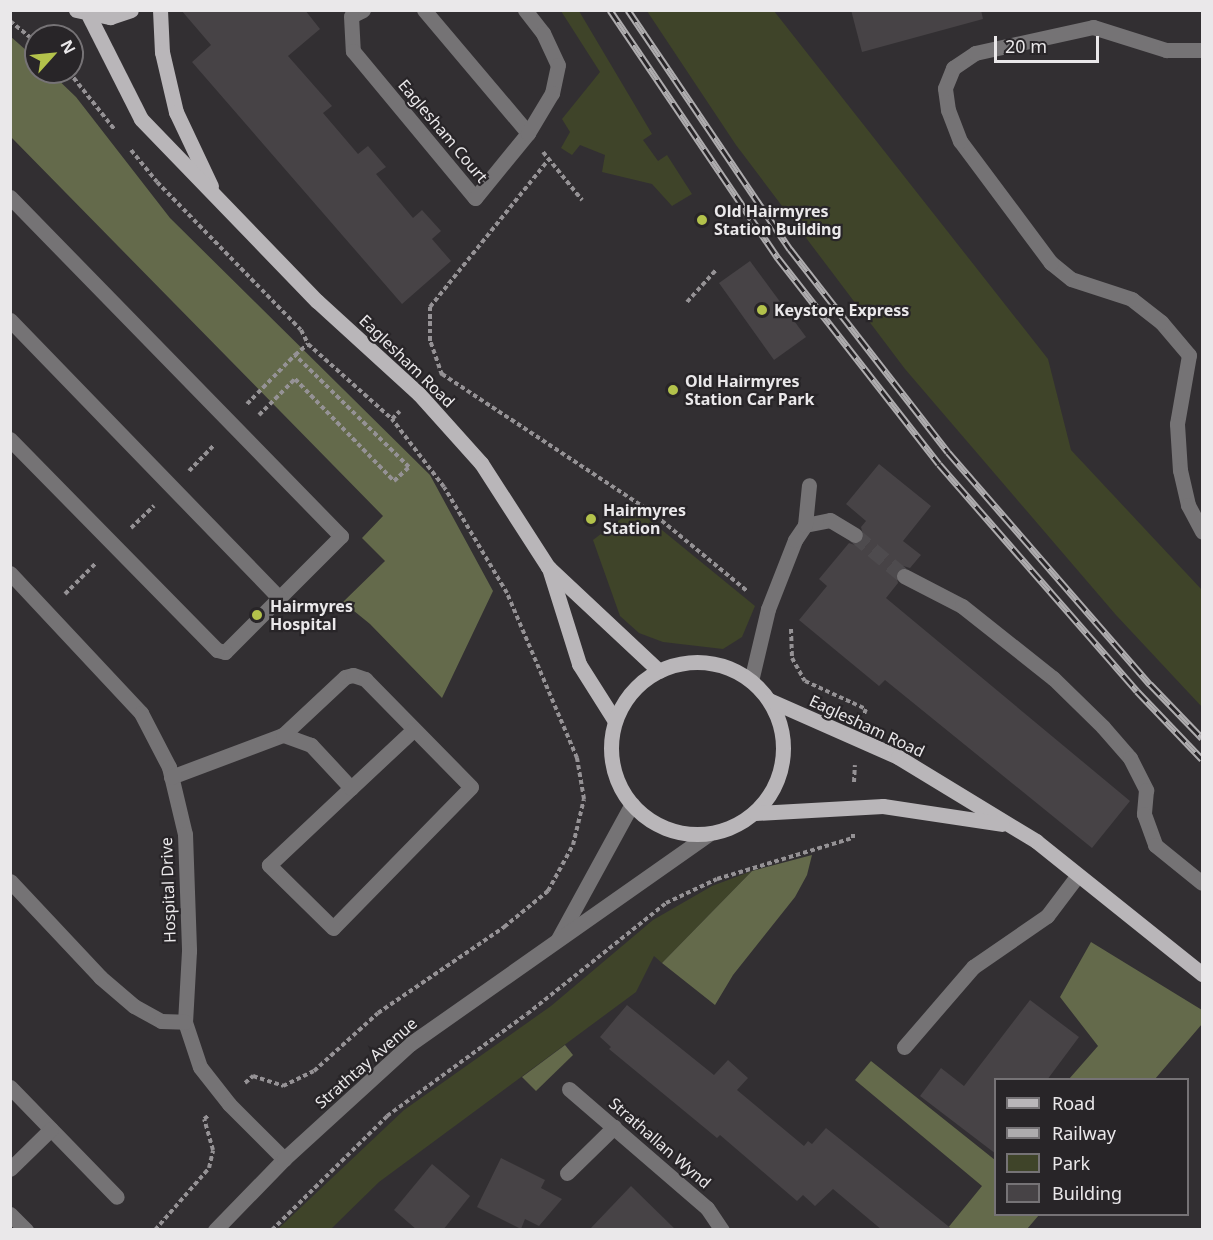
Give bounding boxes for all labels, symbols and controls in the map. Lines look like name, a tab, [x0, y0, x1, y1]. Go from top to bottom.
north arrow	[24, 24, 84, 84]
scale bar	[997, 24, 1102, 62]
text: 20 m	[1005, 34, 1047, 58]
text: N	[55, 36, 81, 58]
street label: Eaglesham Court	[394, 76, 492, 186]
place label: Old Hairmyres Station Building	[714, 201, 842, 239]
marker: Old Hairmyres Station Building	[695, 213, 709, 227]
place label: Keystore Express	[774, 300, 909, 320]
marker: Keystore Express	[755, 303, 769, 317]
street label: Eaglesham Road	[355, 311, 459, 411]
place label: Old Hairmyres Station Car Park	[685, 371, 814, 409]
marker: Old Hairmyres Station Car Park	[666, 383, 680, 397]
place label: Hairmyres Station	[603, 500, 686, 538]
marker: Hairmyres Station	[584, 512, 598, 526]
place label: Hairmyres Hospital	[270, 596, 353, 634]
marker: Hairmyres Hospital	[248, 606, 266, 624]
street label: Eaglesham Road	[806, 691, 928, 761]
street label: Hospital Drive	[157, 837, 179, 943]
street label: Strathtay Avenue	[311, 1014, 421, 1112]
legend	[994, 1078, 1189, 1216]
text: Road	[1052, 1091, 1095, 1115]
street label: Strathallan Wynd	[605, 1094, 715, 1192]
text: Railway	[1052, 1121, 1116, 1145]
text: Park	[1052, 1151, 1090, 1175]
text: Building	[1052, 1181, 1122, 1205]

